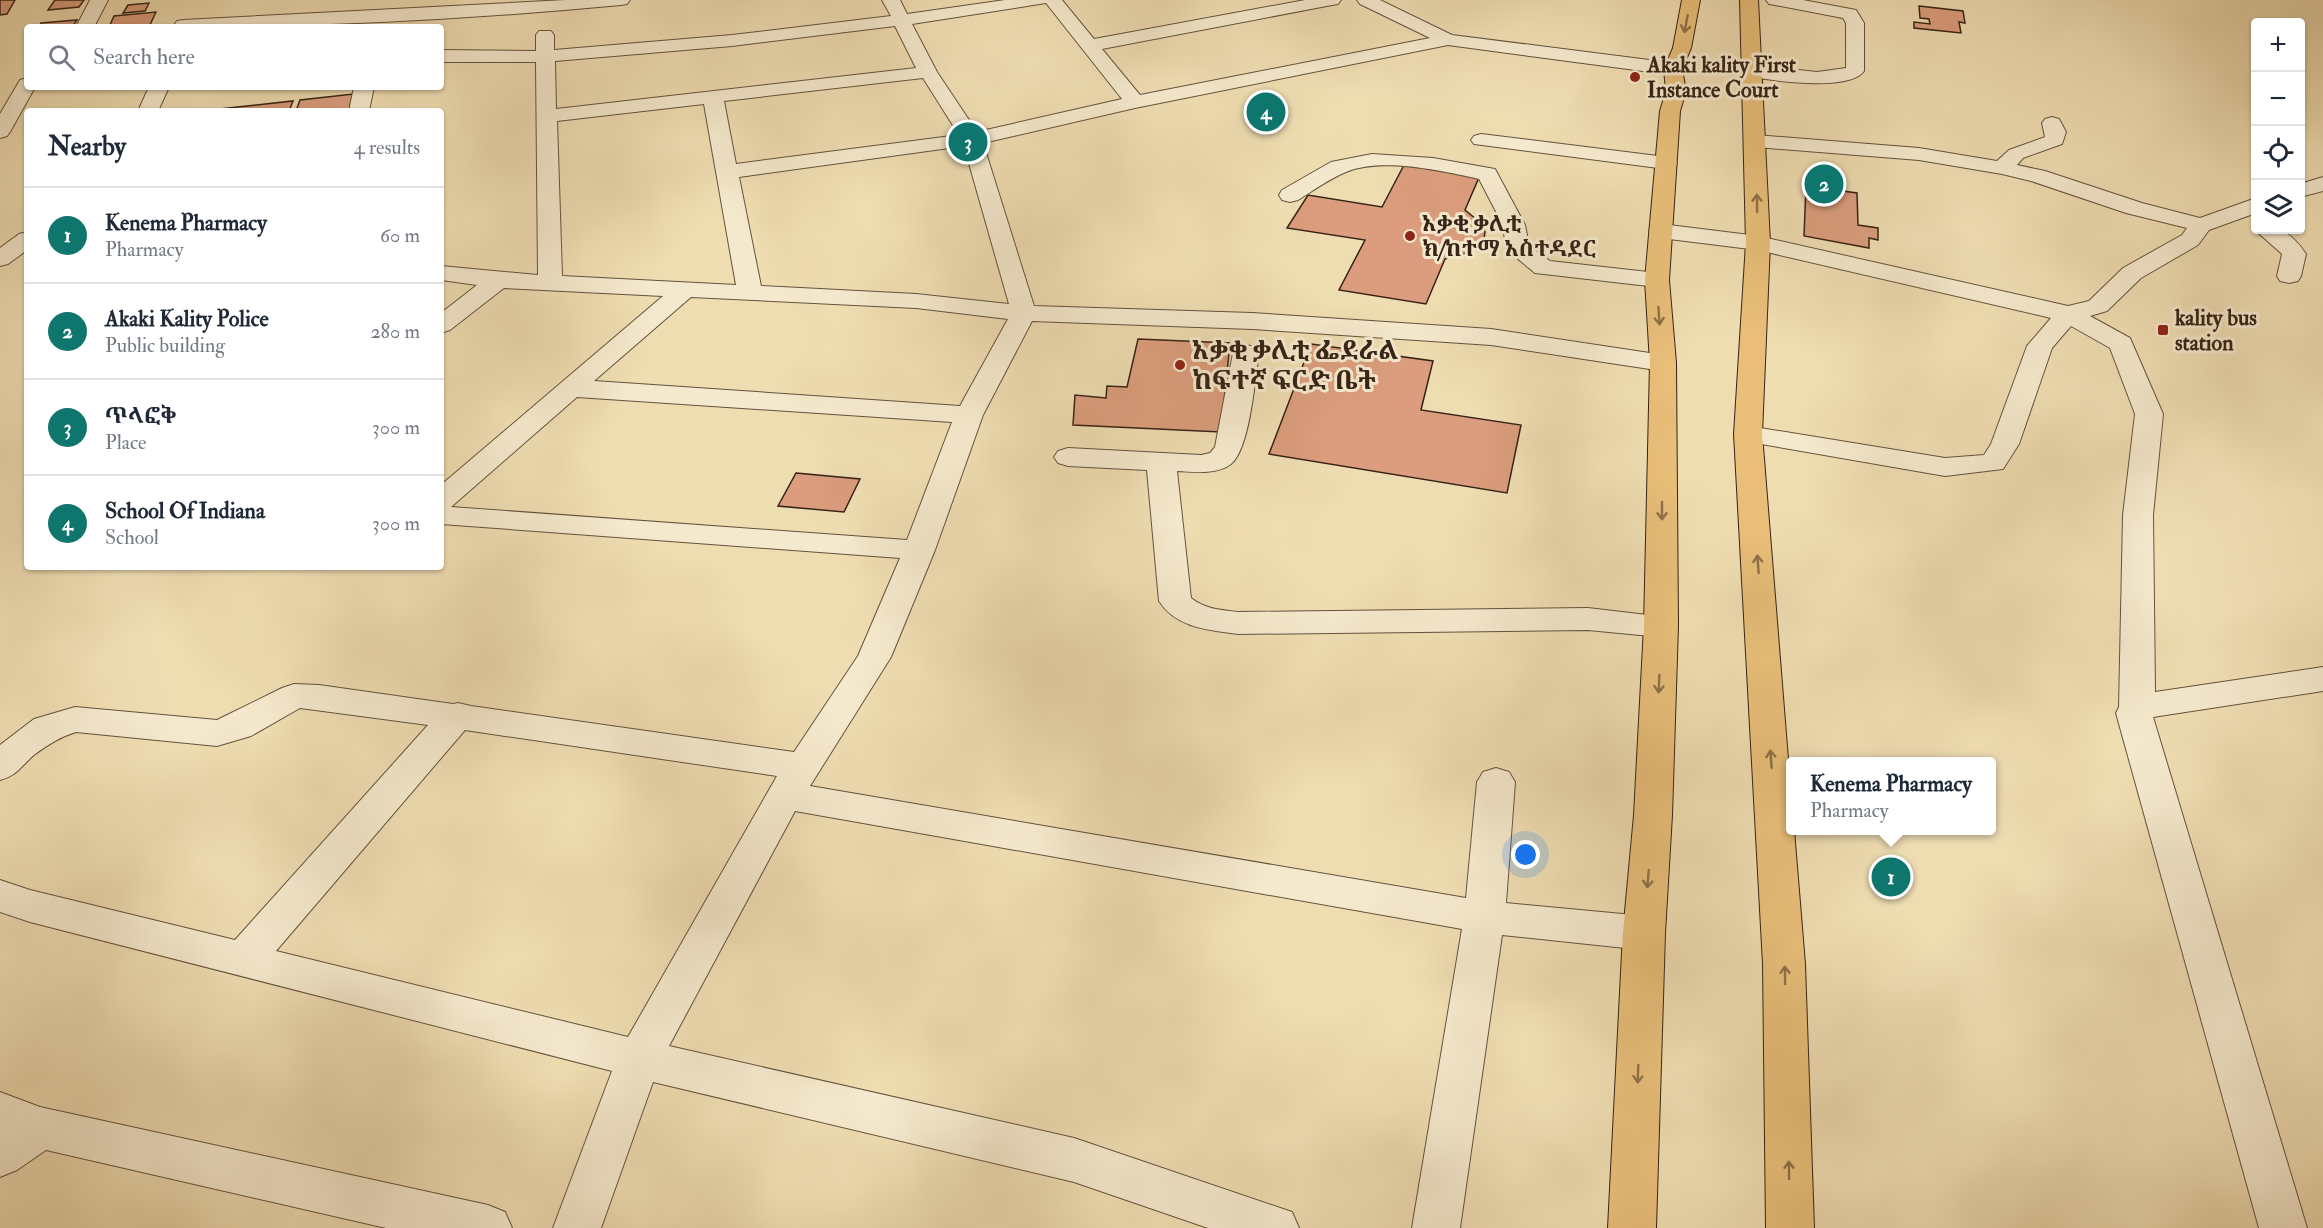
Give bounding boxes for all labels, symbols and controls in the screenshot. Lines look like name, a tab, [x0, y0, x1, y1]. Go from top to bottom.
one-way arrow	[1680, 14, 1691, 33]
map controls	[2251, 18, 2305, 234]
button: +	[2251, 18, 2305, 72]
search box	[24, 24, 444, 90]
icon: search	[45, 41, 78, 74]
text: Search here	[93, 43, 195, 71]
place label: Akaki kality First Instance Court	[1646, 51, 1797, 104]
marker: Akaki kality First Instance Court	[1628, 70, 1642, 84]
button: −	[2251, 72, 2305, 126]
pin: 4	[1246, 90, 1286, 134]
pin: 3	[948, 120, 988, 164]
button: locate	[2251, 126, 2305, 180]
text: Nearby	[48, 131, 126, 163]
text: 4 results	[354, 135, 420, 160]
pin: 2	[1804, 162, 1844, 207]
button: layers	[2251, 180, 2305, 234]
one-way arrow	[1751, 193, 1763, 213]
text: Kenema Pharmacy	[105, 209, 267, 237]
place label: አቃቂ ቃሊቲ ክ/ከተማ አስተዳደር	[1422, 210, 1596, 263]
text: 1	[64, 223, 71, 248]
text: 60 m	[380, 223, 420, 248]
marker: አቃቂ ቃሊቲ ክ/ከተማ አስተዳደር	[1403, 229, 1417, 243]
text: Pharmacy	[105, 237, 183, 262]
place label: kality bus station	[2174, 304, 2257, 357]
text: Akaki Kality Police	[105, 305, 269, 333]
one-way arrow	[1654, 305, 1665, 325]
text: 2	[62, 319, 73, 344]
text: 280 m	[370, 319, 420, 344]
marker: kality bus station	[2156, 323, 2170, 337]
text: Public building	[105, 333, 225, 358]
place label: አቃቂ ቃሊቲ ፌደራል ከፍተኛ ፍርድ ቤት	[1192, 335, 1398, 397]
marker: አቃቂ ቃሊቲ ፌደራል ከፍተኛ ፍርድ ቤት	[1173, 358, 1187, 372]
text: ጥላፎቅ	[105, 402, 176, 430]
text: 3	[64, 415, 71, 440]
text: 300 m	[372, 415, 420, 440]
text: Place	[105, 430, 146, 455]
text: School Of Indiana	[105, 497, 265, 525]
one-way arrow	[1656, 500, 1668, 520]
text: 4	[62, 511, 73, 536]
text: 300 m	[372, 511, 420, 536]
text: School	[105, 525, 159, 550]
one-way arrow	[1752, 555, 1763, 575]
one-way arrow	[1653, 674, 1664, 694]
one-way arrow	[1766, 750, 1777, 769]
popup	[1786, 757, 1996, 835]
text: Kenema Pharmacy	[1810, 770, 1972, 798]
text: Pharmacy	[1810, 798, 1889, 823]
your location	[1511, 840, 1540, 869]
pin: 1	[1872, 854, 1910, 900]
one-way arrow	[1642, 869, 1653, 889]
one-way arrow	[1779, 965, 1790, 985]
one-way arrow	[1633, 1063, 1644, 1083]
one-way arrow	[1783, 1160, 1794, 1180]

